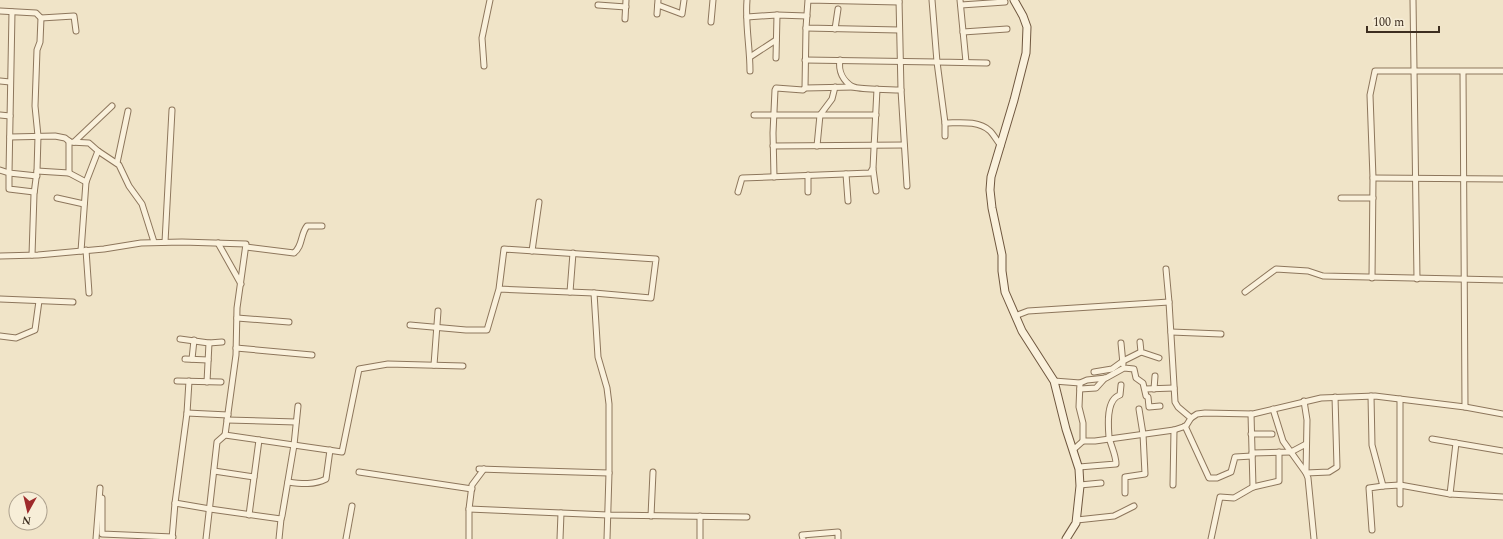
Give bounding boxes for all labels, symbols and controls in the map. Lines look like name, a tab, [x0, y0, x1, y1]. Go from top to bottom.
scale bar	[1367, 8, 1439, 34]
text: 100 m	[1373, 13, 1404, 32]
north arrow	[8, 491, 48, 531]
text: N	[21, 511, 32, 529]

